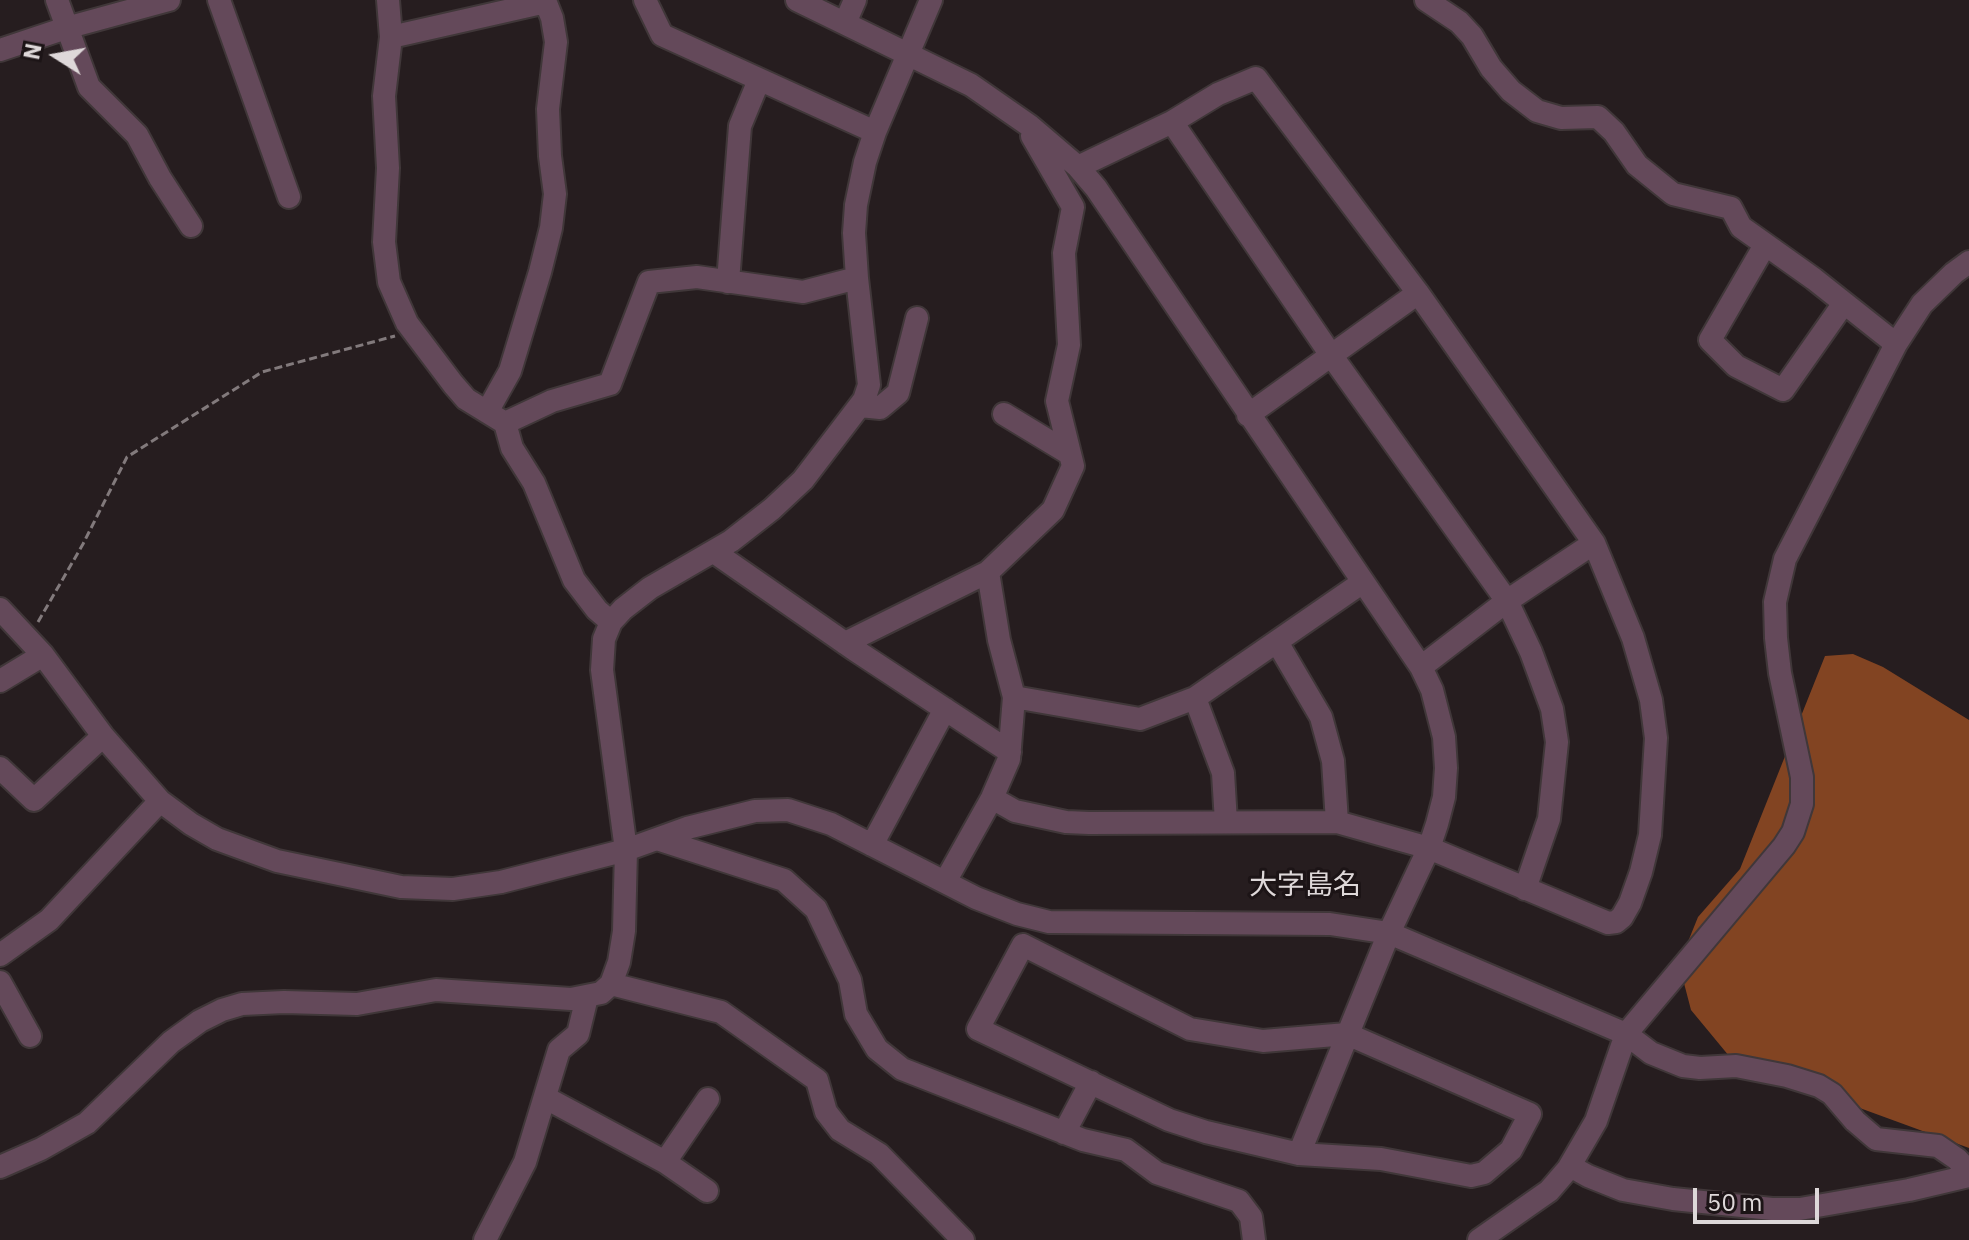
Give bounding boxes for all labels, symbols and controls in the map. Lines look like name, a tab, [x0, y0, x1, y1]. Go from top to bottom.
north arrow	[16, 16, 96, 96]
text: N	[16, 41, 48, 62]
district label: 大字島名	[1249, 869, 1361, 903]
scale bar	[1697, 1172, 1823, 1222]
text: 50 m	[1707, 1186, 1762, 1218]

